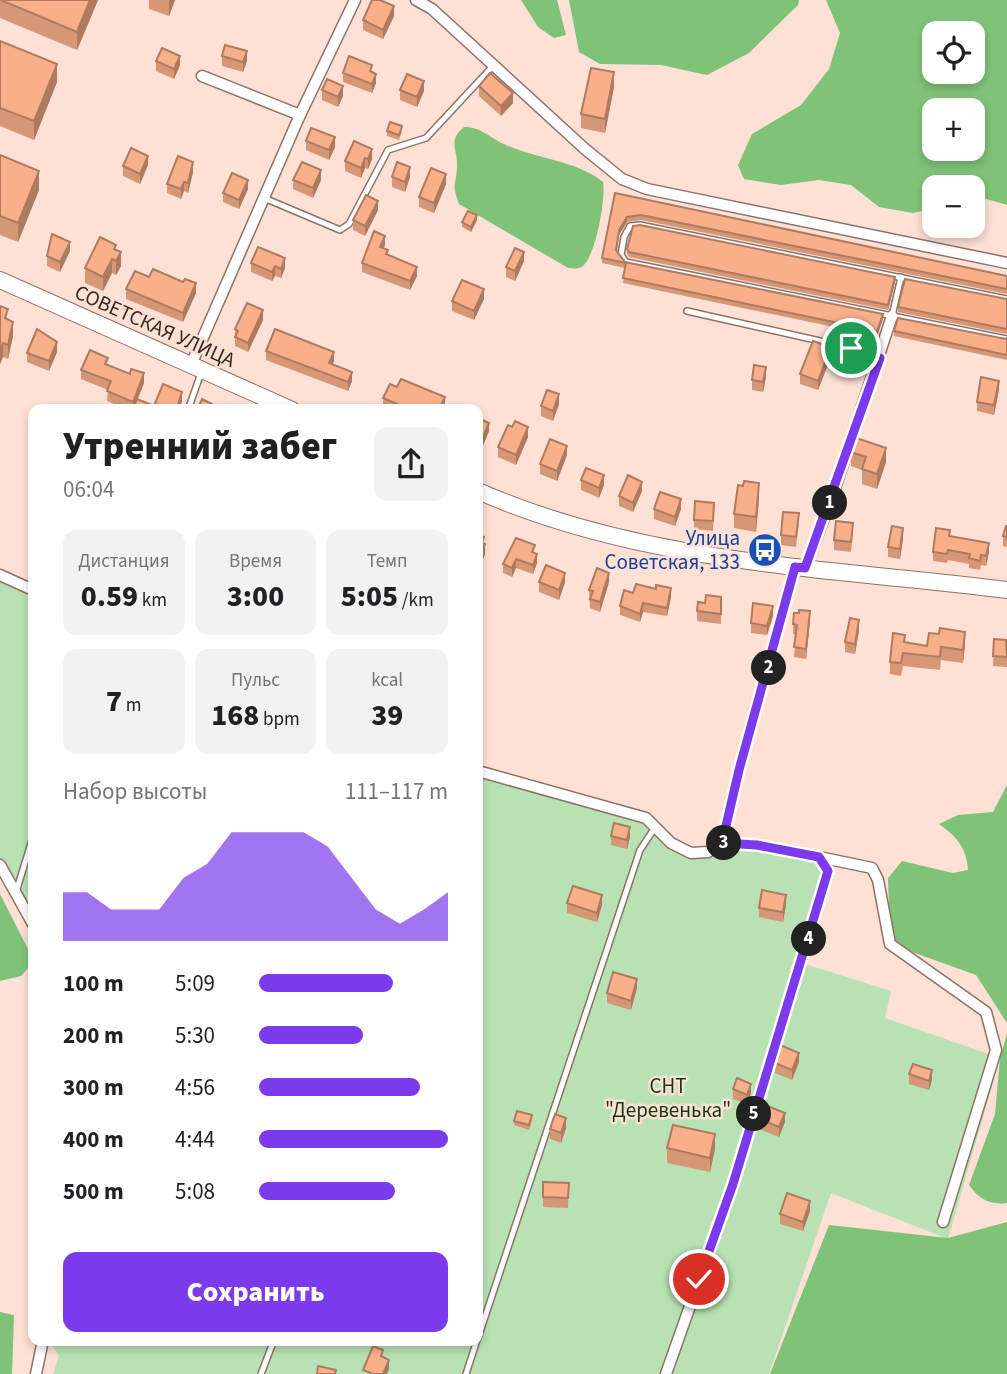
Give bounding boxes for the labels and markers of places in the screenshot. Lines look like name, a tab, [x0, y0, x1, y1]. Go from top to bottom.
pin	[821, 318, 881, 378]
pin: 1	[812, 486, 848, 520]
place label: Улица Советская, 133	[604, 523, 740, 577]
bus stop icon: Улица Советская, 133	[746, 531, 784, 569]
pin: 2	[752, 650, 786, 686]
pin: 3	[706, 826, 742, 860]
pin: 4	[792, 922, 826, 956]
pin: 5	[736, 1096, 772, 1132]
pin	[669, 1249, 729, 1309]

